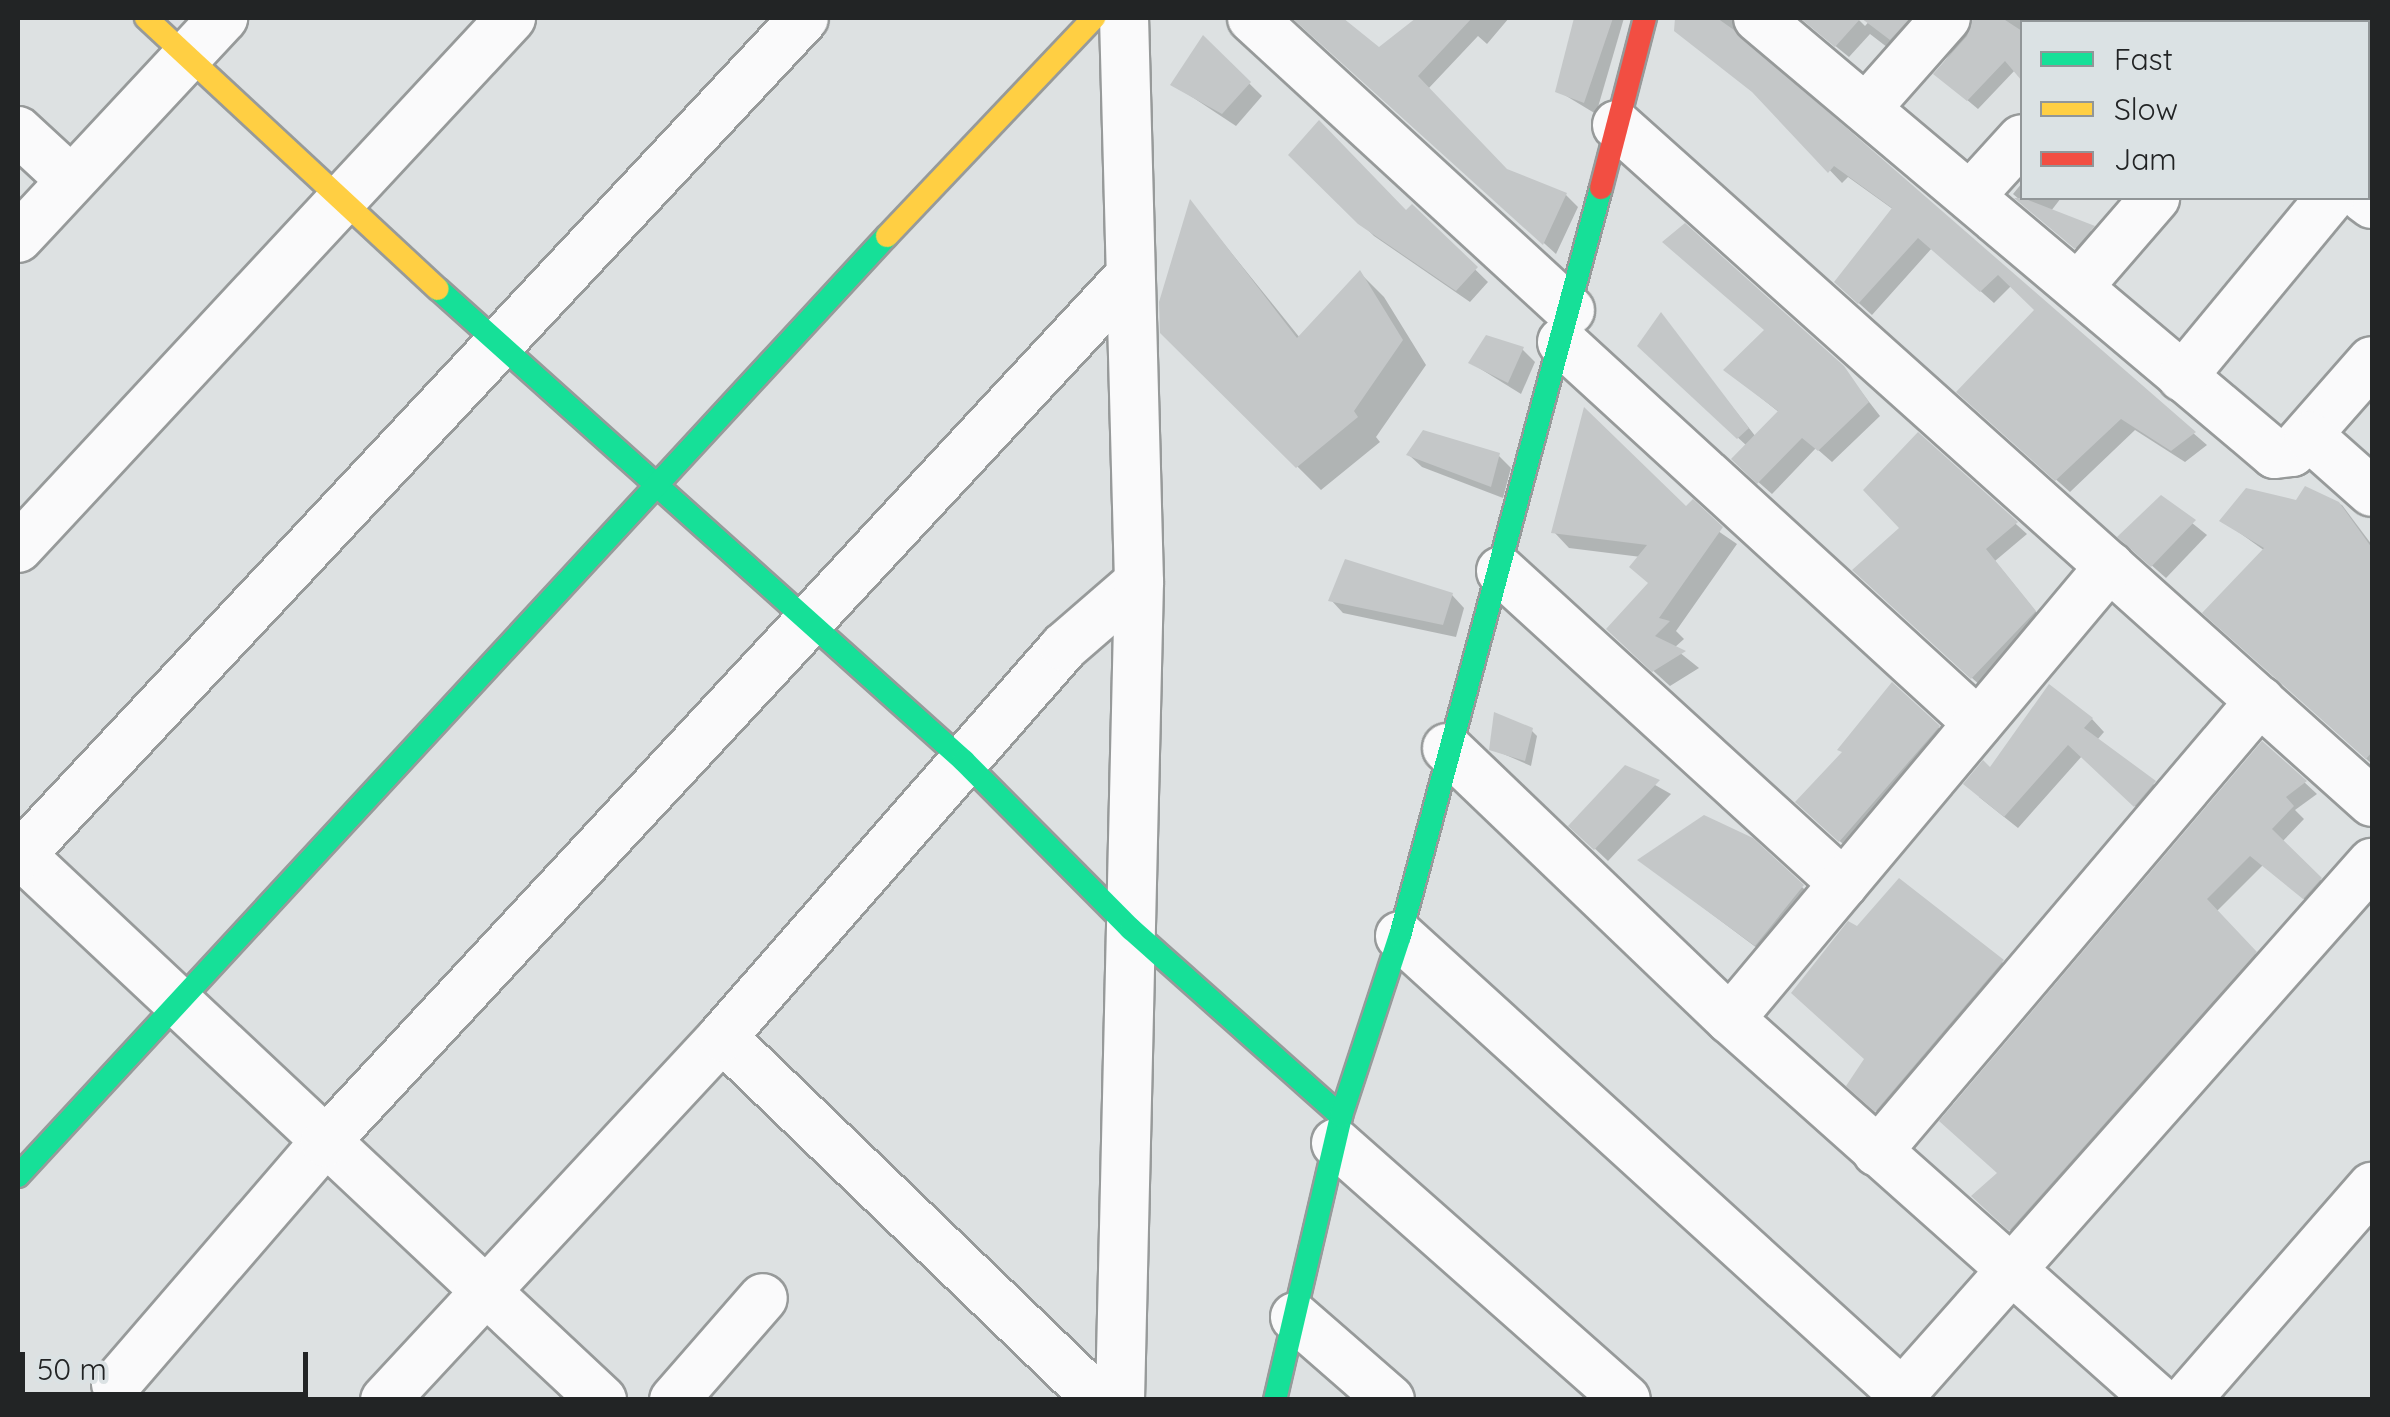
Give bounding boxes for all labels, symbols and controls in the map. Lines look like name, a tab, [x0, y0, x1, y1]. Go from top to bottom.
legend	[2020, 20, 2370, 200]
text: Fast	[2114, 40, 2173, 78]
text: Slow	[2114, 90, 2178, 128]
text: Jam	[2114, 140, 2177, 178]
scale bar	[25, 1332, 312, 1394]
text: 50 m	[37, 1350, 107, 1388]

